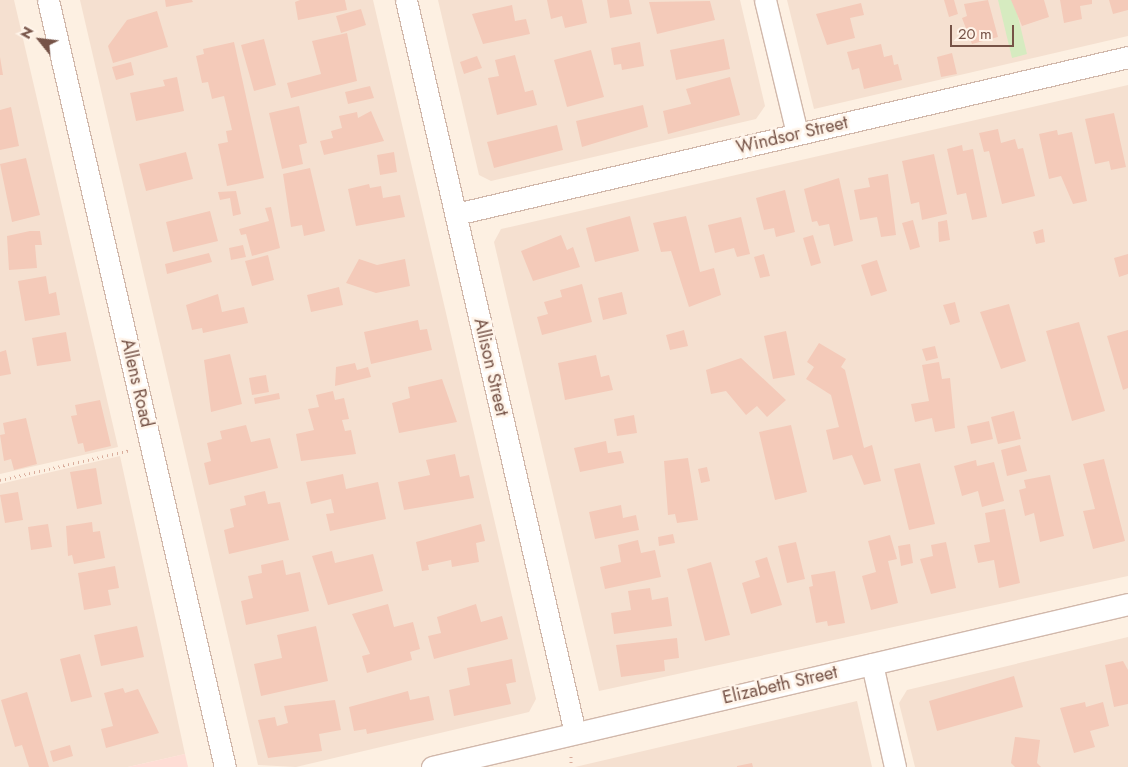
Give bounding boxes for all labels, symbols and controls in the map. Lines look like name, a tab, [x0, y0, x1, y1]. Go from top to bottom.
north arrow	[15, 15, 65, 65]
scale bar	[953, 15, 1017, 47]
text: N	[15, 23, 38, 42]
text: 20 m	[958, 23, 992, 45]
street label: Windsor Street	[734, 112, 850, 158]
street label: Allison Street	[469, 316, 513, 418]
street label: Allens Road	[116, 337, 158, 429]
street label: Elizabeth Street	[720, 661, 840, 709]

